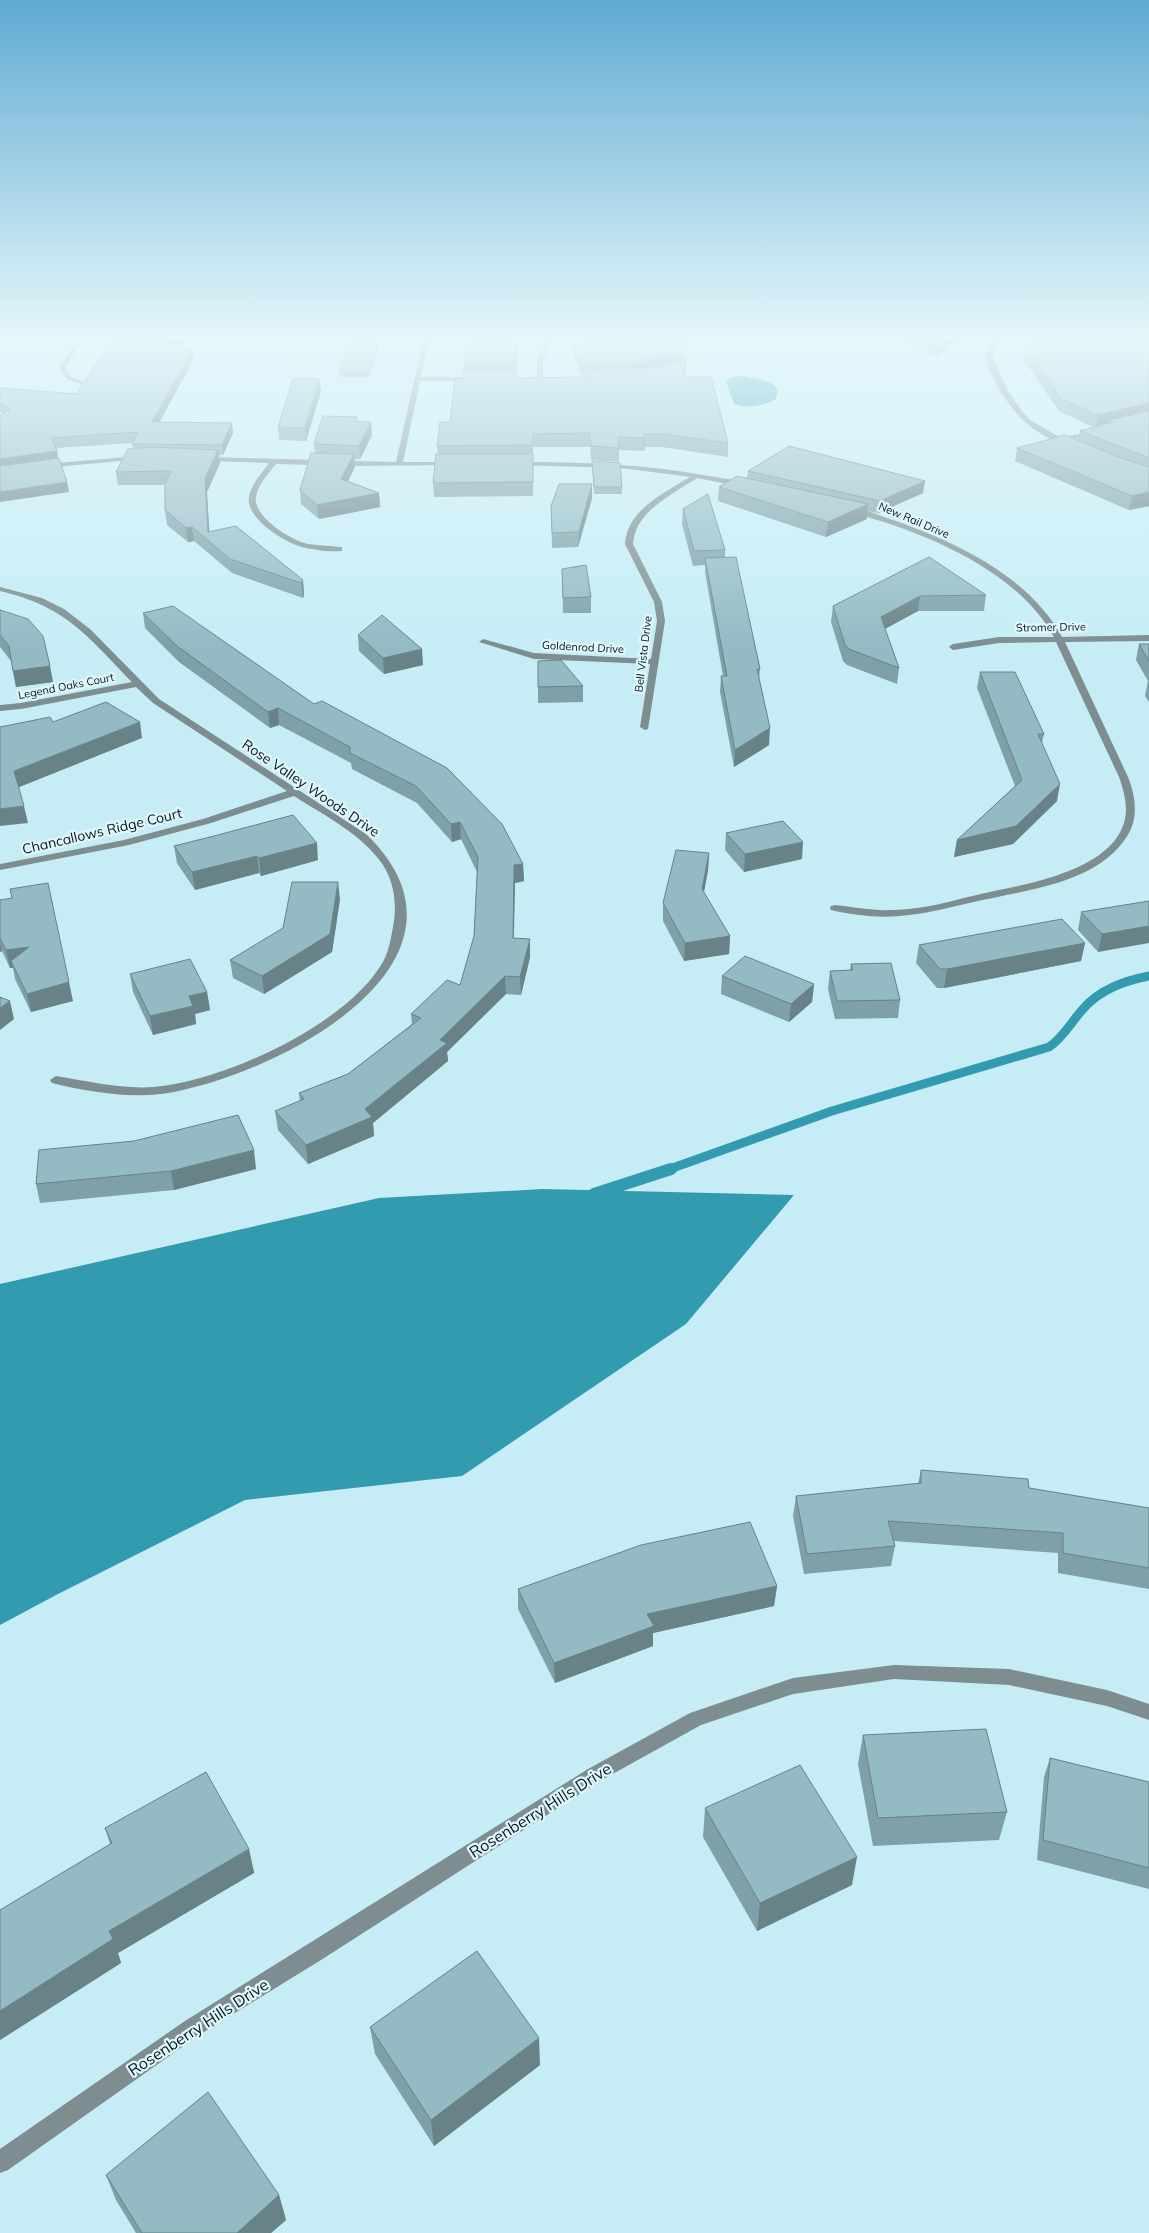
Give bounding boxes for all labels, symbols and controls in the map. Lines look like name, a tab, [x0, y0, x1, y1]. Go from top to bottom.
street label: New Rail Drive	[877, 499, 951, 541]
street label: Bell Vista Drive	[631, 615, 655, 693]
street label: Stromer Drive	[1016, 619, 1086, 635]
street label: Goldenrod Drive	[542, 638, 624, 656]
street label: Legend Oaks Court	[17, 670, 115, 702]
street label: Rose Valley Woods Drive	[239, 735, 383, 841]
street label: Chancallows Ridge Court	[20, 804, 184, 858]
street label: Rosenberry Hills Drive	[465, 1758, 615, 1862]
street label: Rosenberry Hills Drive	[124, 1974, 272, 2080]

